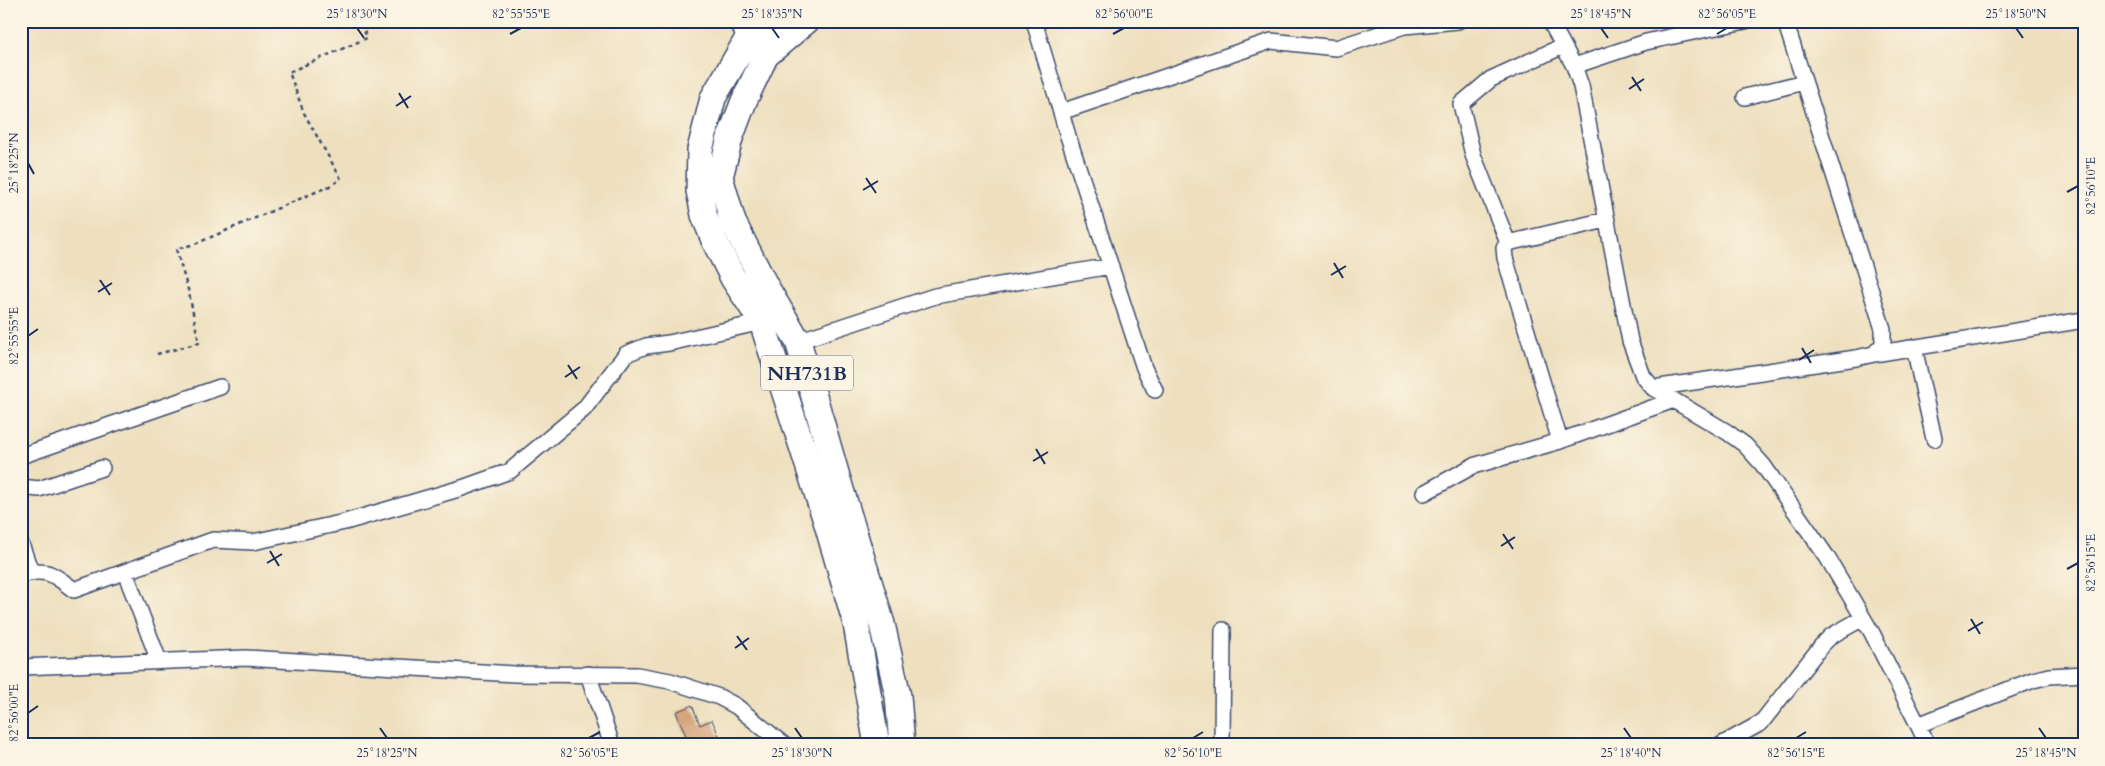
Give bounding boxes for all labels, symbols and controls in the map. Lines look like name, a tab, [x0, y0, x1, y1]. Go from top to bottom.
text: 25°18'30"N	[327, 6, 388, 22]
text: 82°55'55"E	[492, 6, 550, 22]
text: 25°18'35"N	[742, 6, 803, 22]
text: 82°56'00"E	[1095, 6, 1153, 22]
text: 25°18'45"N	[1571, 6, 1632, 22]
text: 82°56'05"E	[1698, 6, 1756, 22]
text: 25°18'50"N	[1986, 6, 2047, 22]
text: 25°18'25"N	[6, 132, 22, 193]
text: 82°56'10"E	[2083, 157, 2099, 215]
text: 82°55'55"E	[6, 307, 22, 365]
road number: NH731B	[761, 356, 853, 390]
text: 82°56'15"E	[2083, 534, 2099, 592]
text: 82°56'00"E	[6, 684, 22, 742]
text: 25°18'25"N	[357, 745, 418, 761]
text: 82°56'05"E	[560, 745, 618, 761]
text: 25°18'30"N	[772, 745, 833, 761]
text: 82°56'10"E	[1164, 745, 1222, 761]
text: 25°18'40"N	[1601, 745, 1662, 761]
text: 82°56'15"E	[1767, 745, 1825, 761]
text: 25°18'45"N	[2016, 745, 2077, 761]

